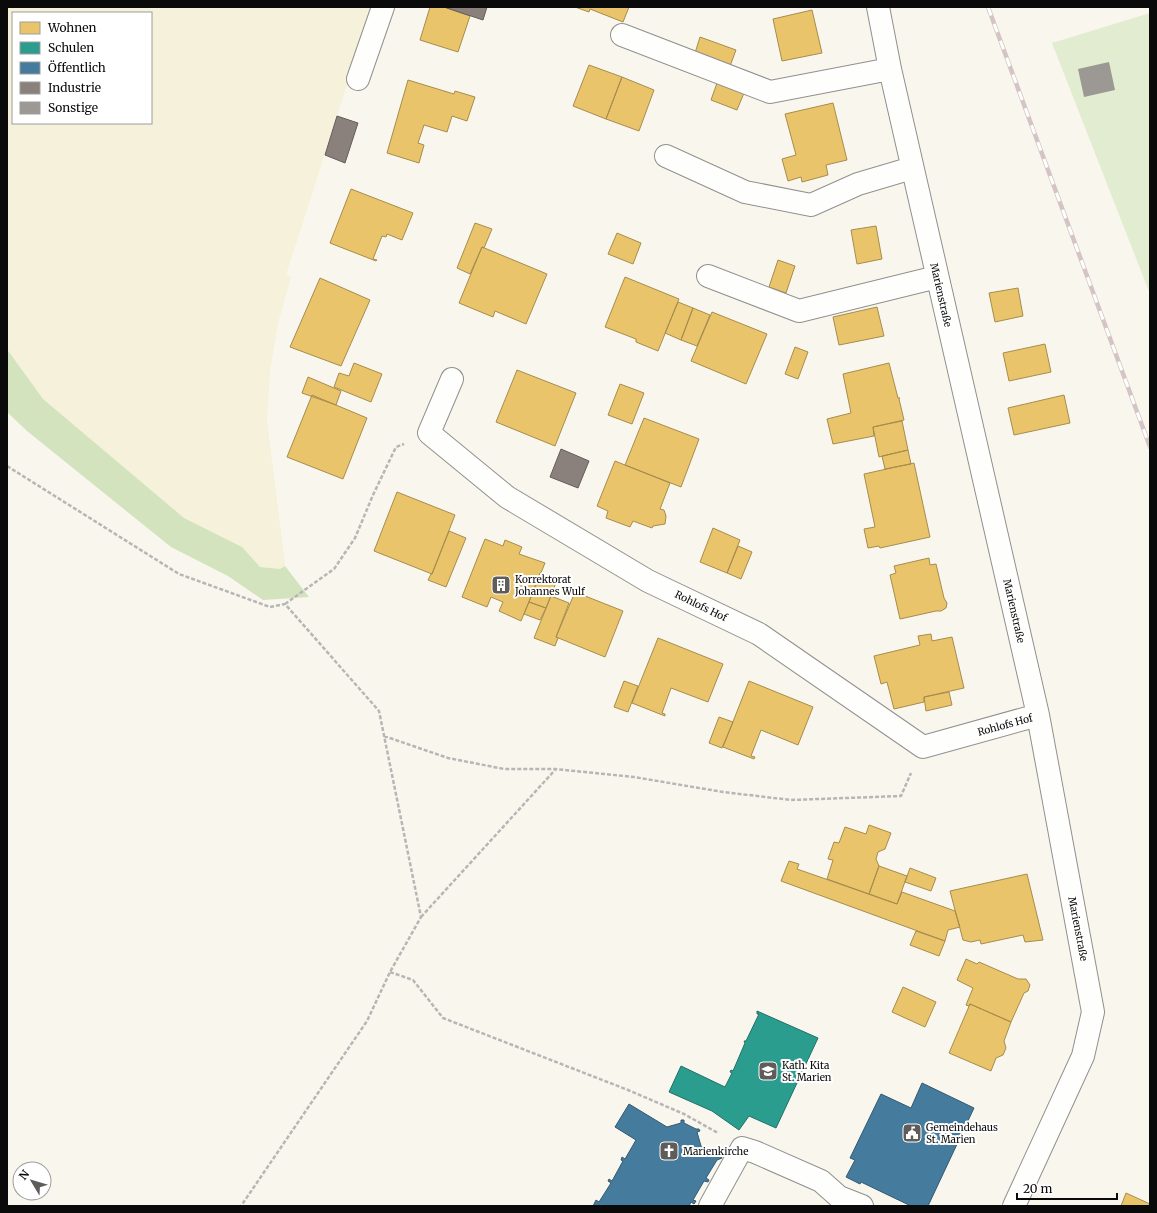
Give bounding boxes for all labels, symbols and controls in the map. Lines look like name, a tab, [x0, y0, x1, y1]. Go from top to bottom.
legend	[12, 12, 152, 124]
text: Wohnen	[47, 20, 96, 35]
text: Schulen	[48, 40, 94, 55]
text: Öffentlich	[48, 60, 106, 75]
text: Industrie	[48, 80, 101, 95]
text: Sonstige	[48, 100, 98, 115]
street label: Marienstraße	[927, 262, 955, 328]
place label: Korrektorat Johannes Wulf	[514, 573, 586, 598]
building icon: Korrektorat Johannes Wulf	[490, 574, 512, 596]
street label: Marienstraße	[1000, 578, 1028, 644]
street label: Rohlofs Hof	[673, 588, 730, 625]
street label: Rohlofs Hof	[976, 711, 1035, 739]
street label: Marienstraße	[1065, 896, 1091, 962]
place label: Kath. Kita St. Marien	[782, 1059, 832, 1084]
school or university icon: Kath. Kita St. Marien	[757, 1060, 779, 1082]
place label: Gemeindehaus St. Marien	[926, 1121, 998, 1146]
public building icon: Gemeindehaus St. Marien	[901, 1122, 923, 1144]
church icon: Marienkirche	[658, 1140, 680, 1162]
place label: Marienkirche	[683, 1145, 748, 1158]
north arrow	[12, 1161, 52, 1201]
text: N	[16, 1167, 32, 1183]
scale bar	[1017, 1175, 1117, 1201]
text: 20 m	[1023, 1181, 1052, 1196]

